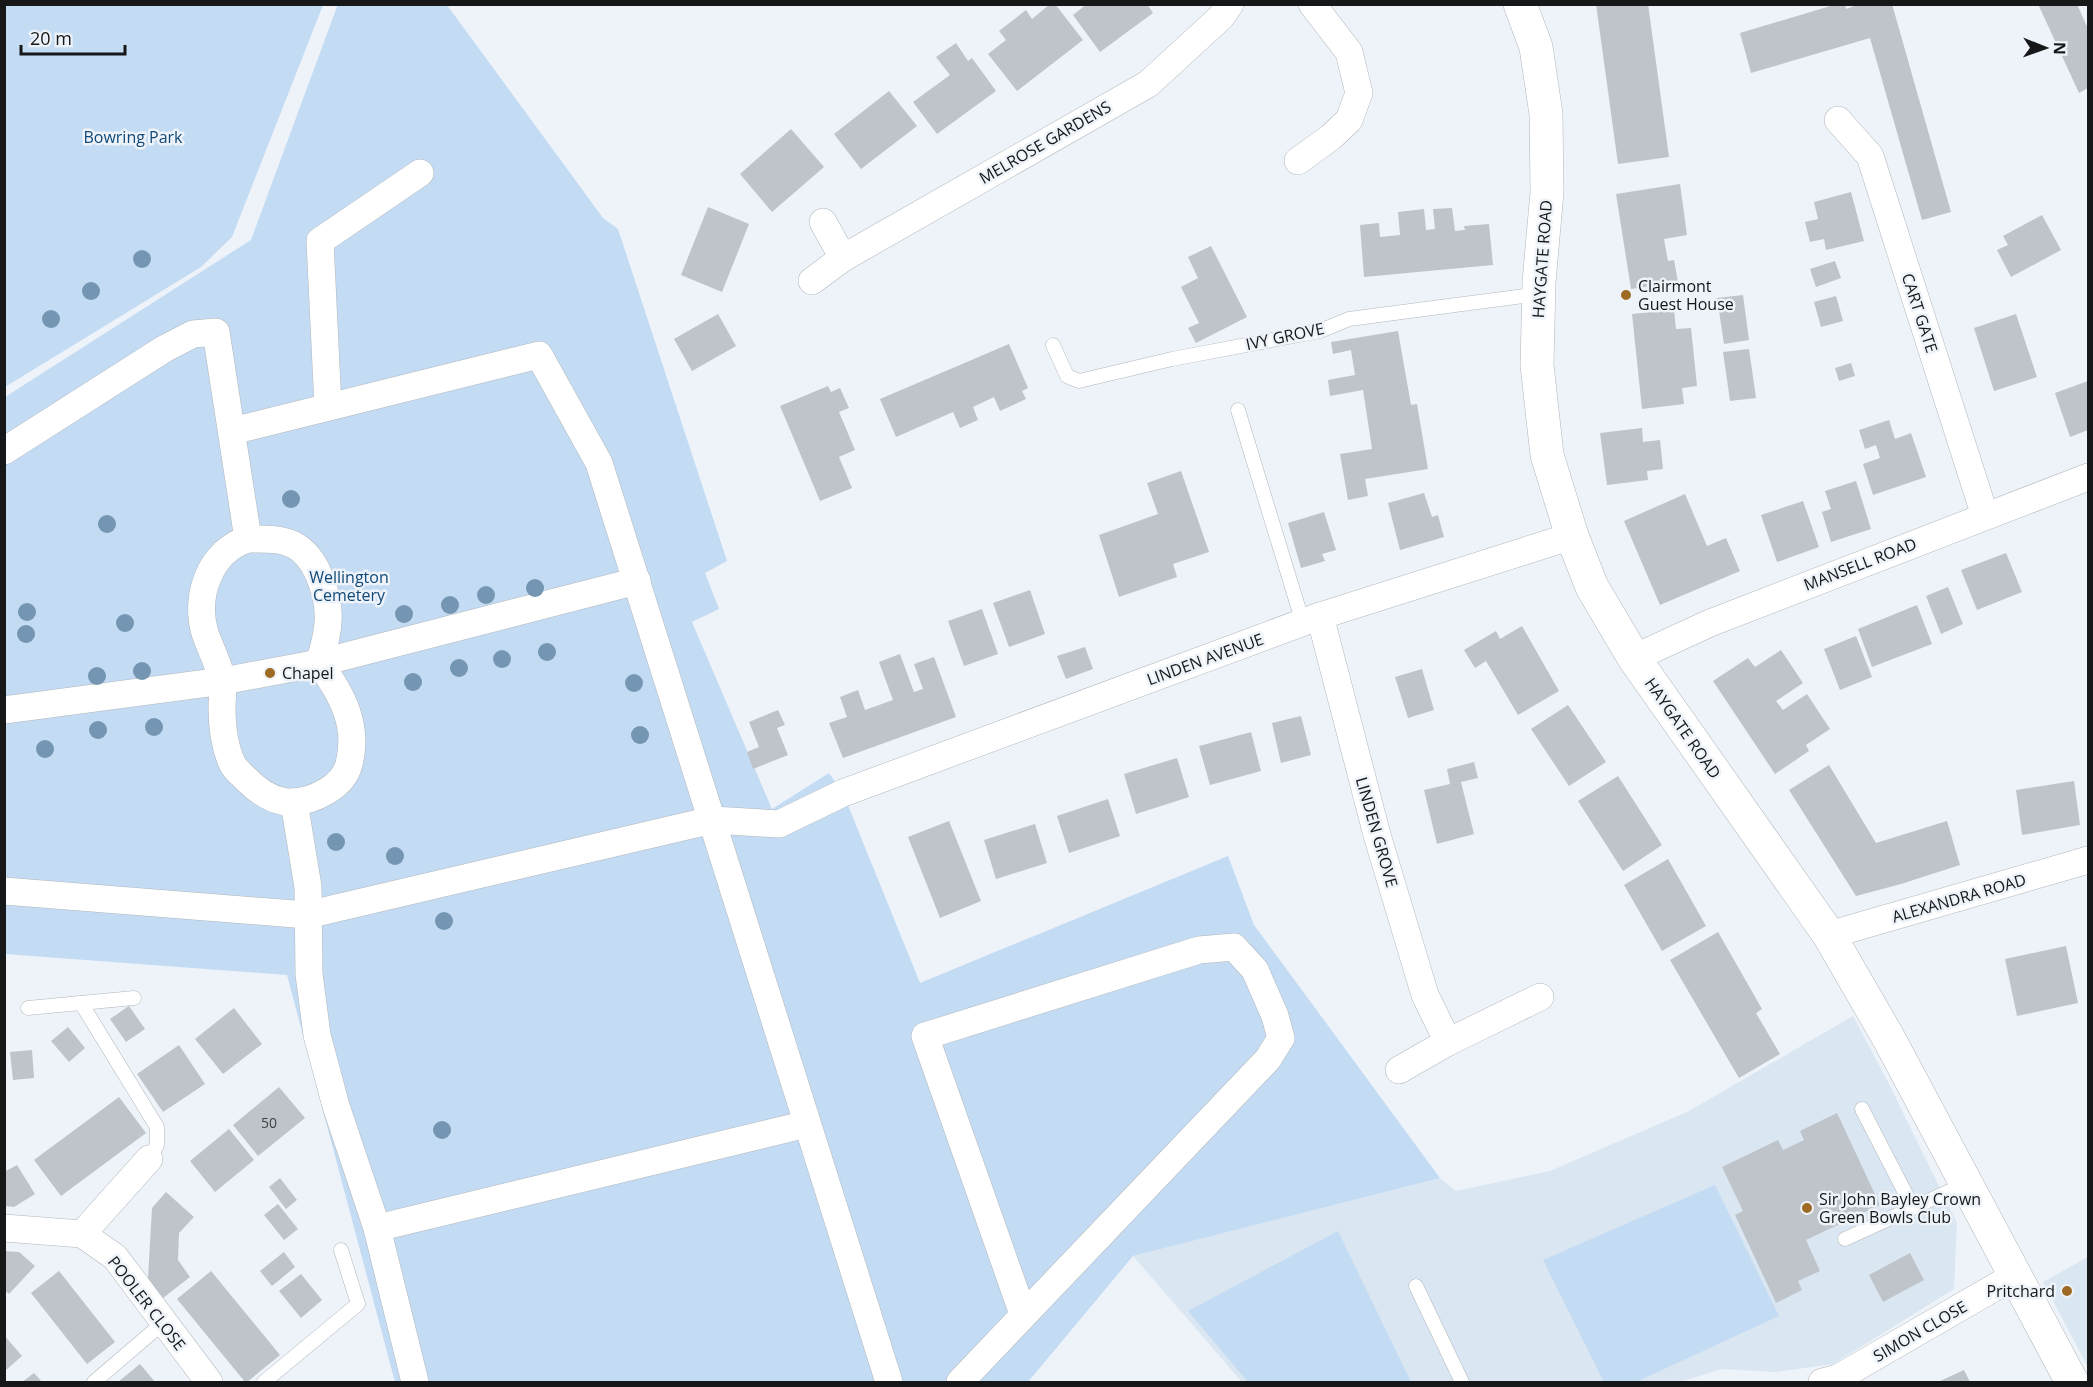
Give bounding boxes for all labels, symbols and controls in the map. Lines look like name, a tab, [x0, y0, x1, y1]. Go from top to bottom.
scale bar	[21, 18, 124, 56]
north arrow	[2015, 18, 2075, 78]
text: 20 m	[30, 26, 72, 50]
text: N	[2049, 42, 2071, 55]
street label: MELROSE GARDENS	[975, 95, 1115, 189]
park label: Bowring Park	[83, 126, 183, 148]
street label: HAYGATE ROAD	[1527, 199, 1557, 319]
street label: CART GATE	[1897, 270, 1943, 356]
place label: Clairmont Guest House	[1638, 275, 1734, 315]
marker: Clairmont Guest House	[1619, 288, 1633, 302]
street label: IVY GROVE	[1244, 317, 1326, 355]
street label: MANSELL ROAD	[1800, 532, 1920, 596]
park label: Wellington Cemetery	[309, 566, 389, 606]
street label: LINDEN AVENUE	[1144, 628, 1266, 690]
place label: Chapel	[282, 662, 334, 684]
marker: Chapel	[263, 666, 277, 680]
street label: HAYGATE ROAD	[1640, 673, 1726, 783]
street label: LINDEN GROVE	[1351, 774, 1403, 890]
street label: ALEXANDRA ROAD	[1889, 868, 2029, 928]
house number: 50	[261, 1113, 277, 1132]
place label: Sir John Bayley Crown Green Bowls Club	[1819, 1188, 1981, 1228]
marker: Sir John Bayley Crown Green Bowls Club	[1800, 1201, 1814, 1215]
street label: POOLER CLOSE	[103, 1251, 191, 1355]
place label: Pritchard	[1986, 1280, 2055, 1302]
marker: Pritchard	[2060, 1284, 2074, 1298]
street label: SIMON CLOSE	[1869, 1295, 1971, 1367]

